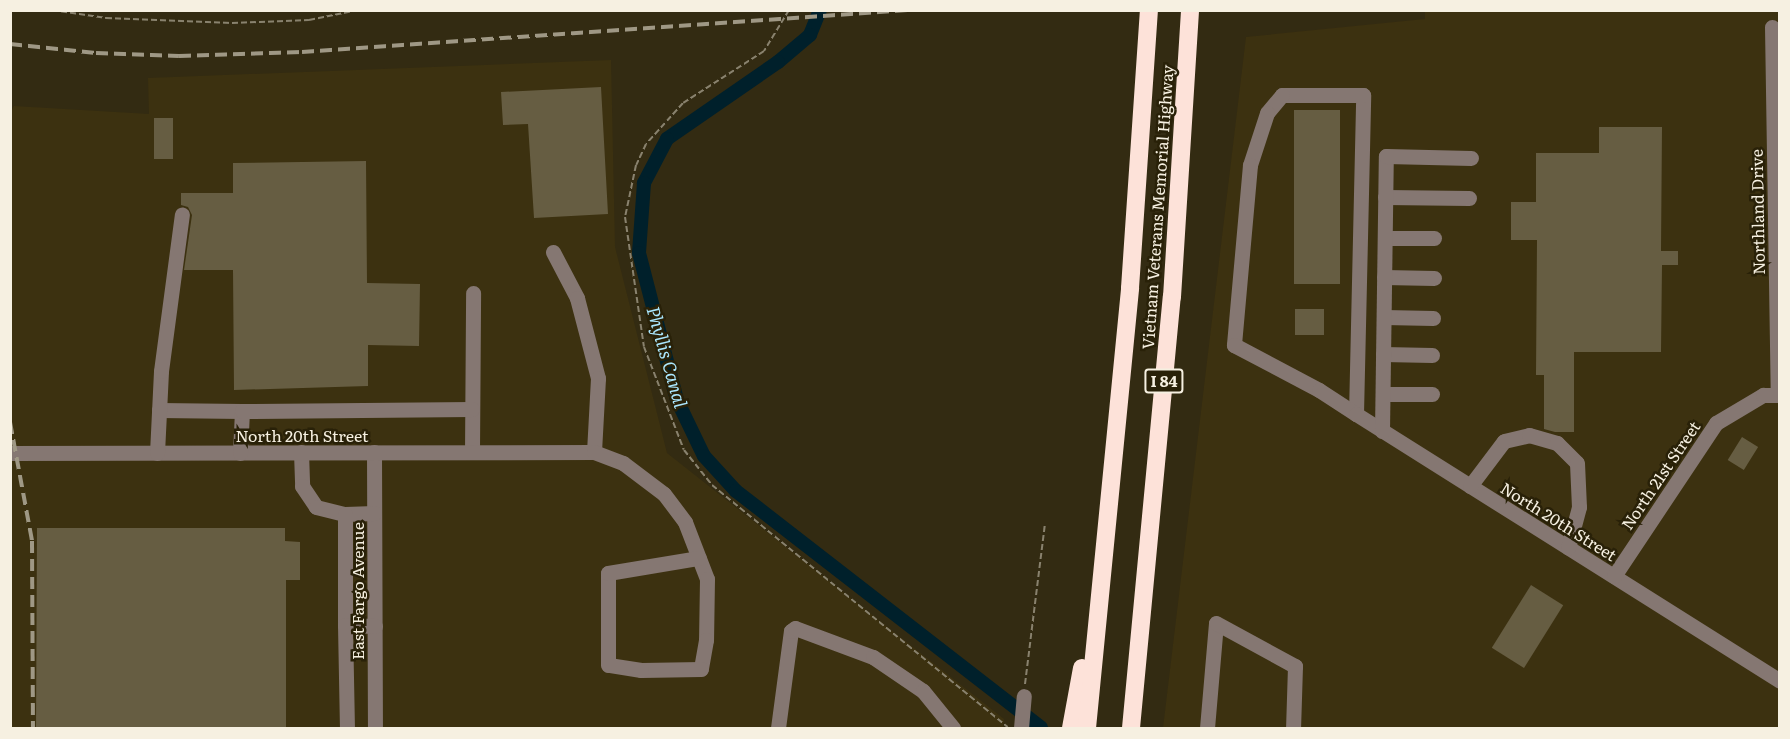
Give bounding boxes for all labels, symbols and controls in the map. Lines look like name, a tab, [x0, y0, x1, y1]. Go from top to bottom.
street label: Vietnam Veterans Memorial Highway	[1137, 64, 1177, 350]
street label: Northland Drive	[1746, 149, 1768, 275]
water label: Phyllis Canal	[642, 304, 692, 410]
road number: I 84	[1143, 369, 1185, 393]
street label: North 21st Street	[1617, 417, 1703, 533]
street label: North 20th Street	[236, 425, 368, 445]
street label: North 20th Street	[1498, 478, 1620, 564]
street label: East Fargo Avenue	[347, 522, 367, 660]

